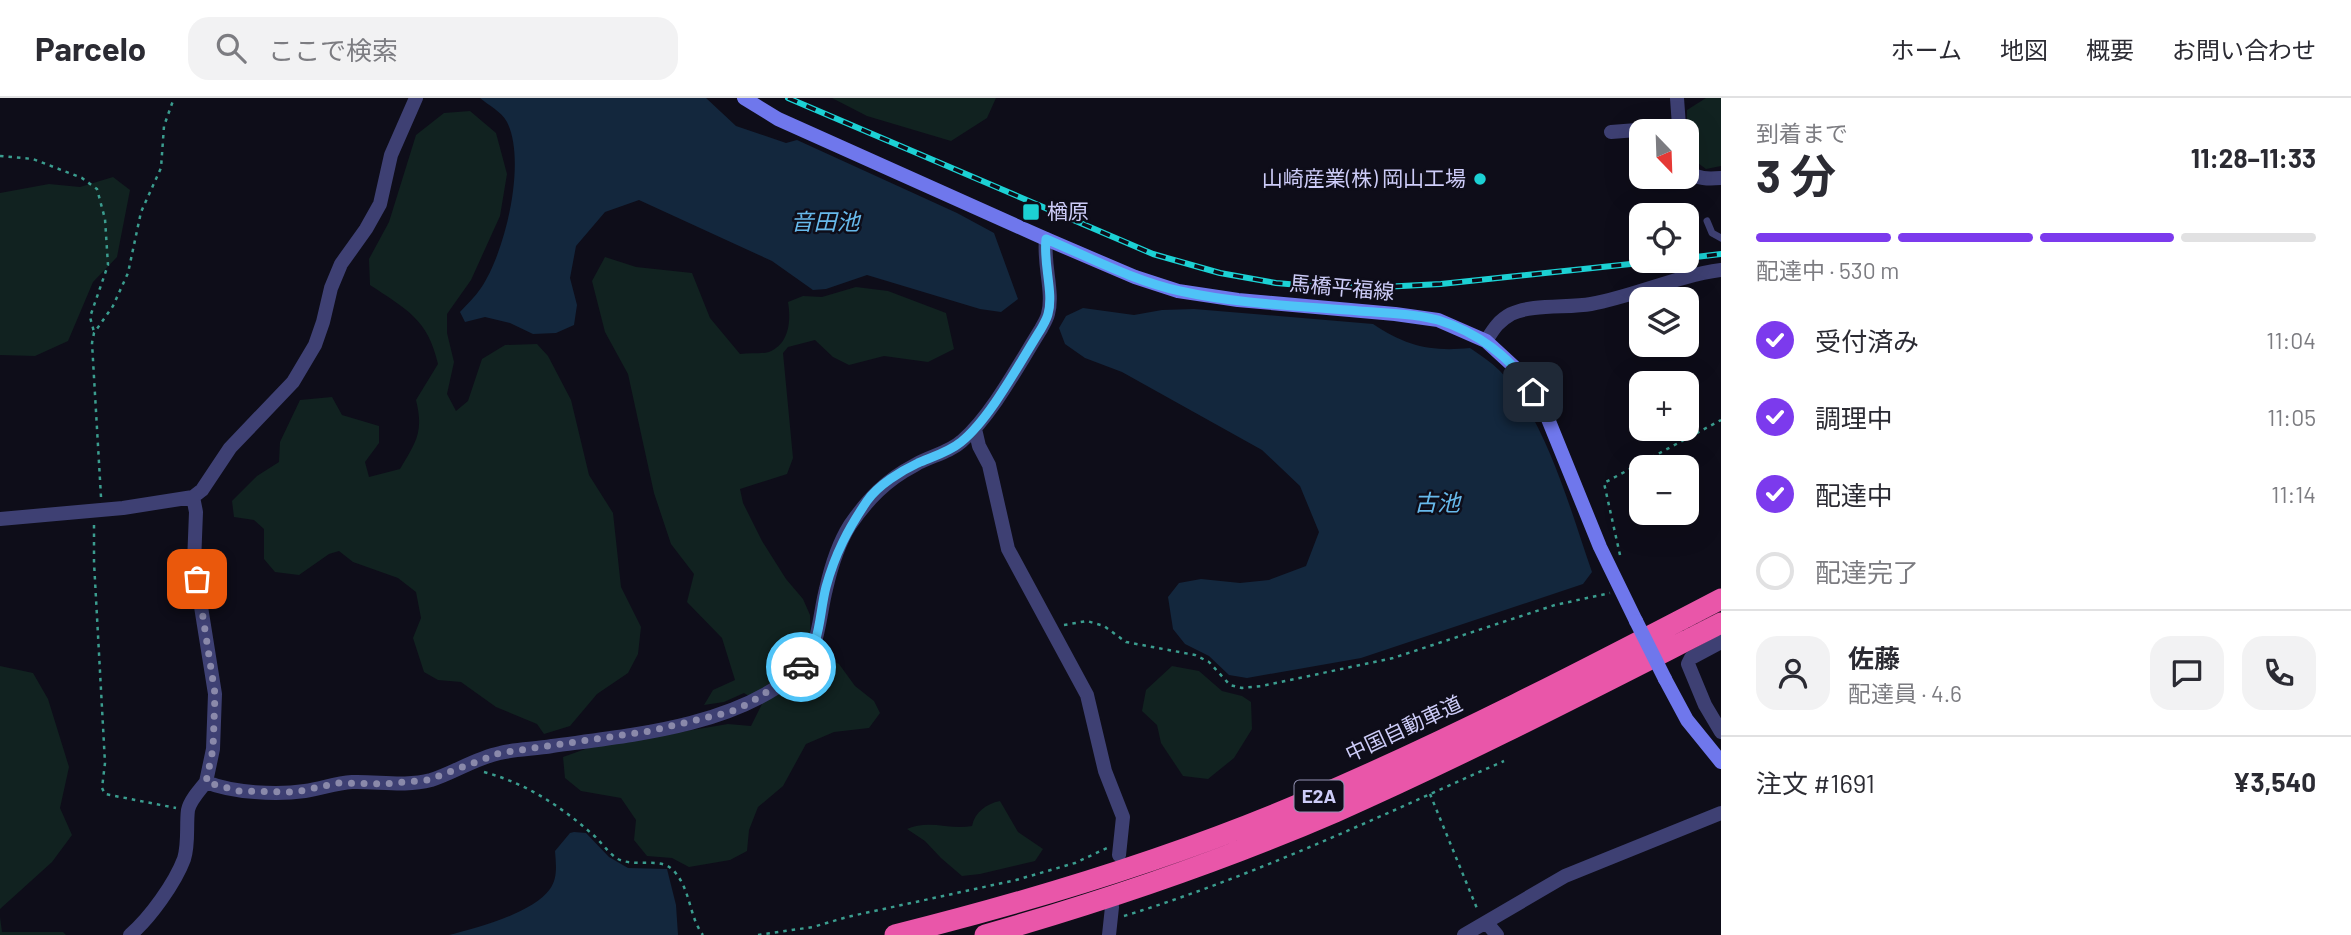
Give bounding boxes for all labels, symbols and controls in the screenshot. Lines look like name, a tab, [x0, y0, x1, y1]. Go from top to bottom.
search box	[188, 17, 678, 80]
text: Parcelo	[35, 28, 146, 68]
icon: search	[212, 29, 250, 67]
text: ここで検索	[268, 34, 398, 65]
text: ホーム	[1891, 35, 1962, 64]
text: 地図	[2000, 35, 2048, 64]
text: 概要	[2086, 35, 2134, 64]
text: お問い合わせ	[2172, 35, 2316, 64]
north arrow	[1629, 119, 1699, 189]
map controls	[1629, 119, 1699, 525]
text: 到着まで	[1756, 119, 1848, 147]
text: 11:28–11:33	[2191, 142, 2316, 173]
text: 3 分	[1756, 147, 1836, 202]
place label: 山崎産業(株) 岡山工場	[1262, 165, 1466, 190]
marker: 山崎産業(株) 岡山工場	[1472, 171, 1488, 187]
place label: 楢原	[1047, 198, 1089, 223]
marker: 楢原	[1021, 202, 1041, 222]
button: locate	[1629, 203, 1699, 273]
water label: 音田池	[791, 207, 862, 235]
text: 配達中 · 530 m	[1756, 256, 1899, 284]
street label: 馬橋平福線	[1289, 269, 1396, 304]
button: layers	[1629, 287, 1699, 357]
icon: check	[1756, 321, 1794, 359]
text: 受付済み	[1815, 325, 1919, 356]
text: 11:04	[2266, 326, 2316, 354]
pin	[1503, 362, 1563, 422]
button: +	[1629, 371, 1699, 441]
icon: home	[1514, 373, 1552, 411]
icon: check	[1756, 398, 1794, 436]
text: 調理中	[1815, 402, 1893, 433]
text: 11:05	[2267, 403, 2316, 431]
button: −	[1629, 455, 1699, 525]
icon: check	[1756, 475, 1794, 513]
text: 配達中	[1815, 479, 1893, 510]
text: 11:14	[2271, 480, 2316, 508]
water label: 古池	[1414, 488, 1462, 516]
pin	[167, 549, 227, 609]
text: 配達完了	[1815, 556, 1919, 587]
icon: bag	[178, 560, 216, 598]
courier	[766, 632, 836, 702]
button: person	[1756, 636, 1830, 710]
button: chat	[2150, 636, 2224, 710]
button: phone	[2242, 636, 2316, 710]
text: 佐藤	[1848, 642, 1900, 673]
icon: car	[782, 648, 820, 686]
text: 配達員 · 4.6	[1848, 679, 1962, 707]
street label: 中国自動車道	[1341, 690, 1466, 766]
text: ¥3,540	[2233, 766, 2316, 797]
text: 注文 #1691	[1756, 767, 1875, 798]
road number: E2A	[1294, 780, 1344, 811]

